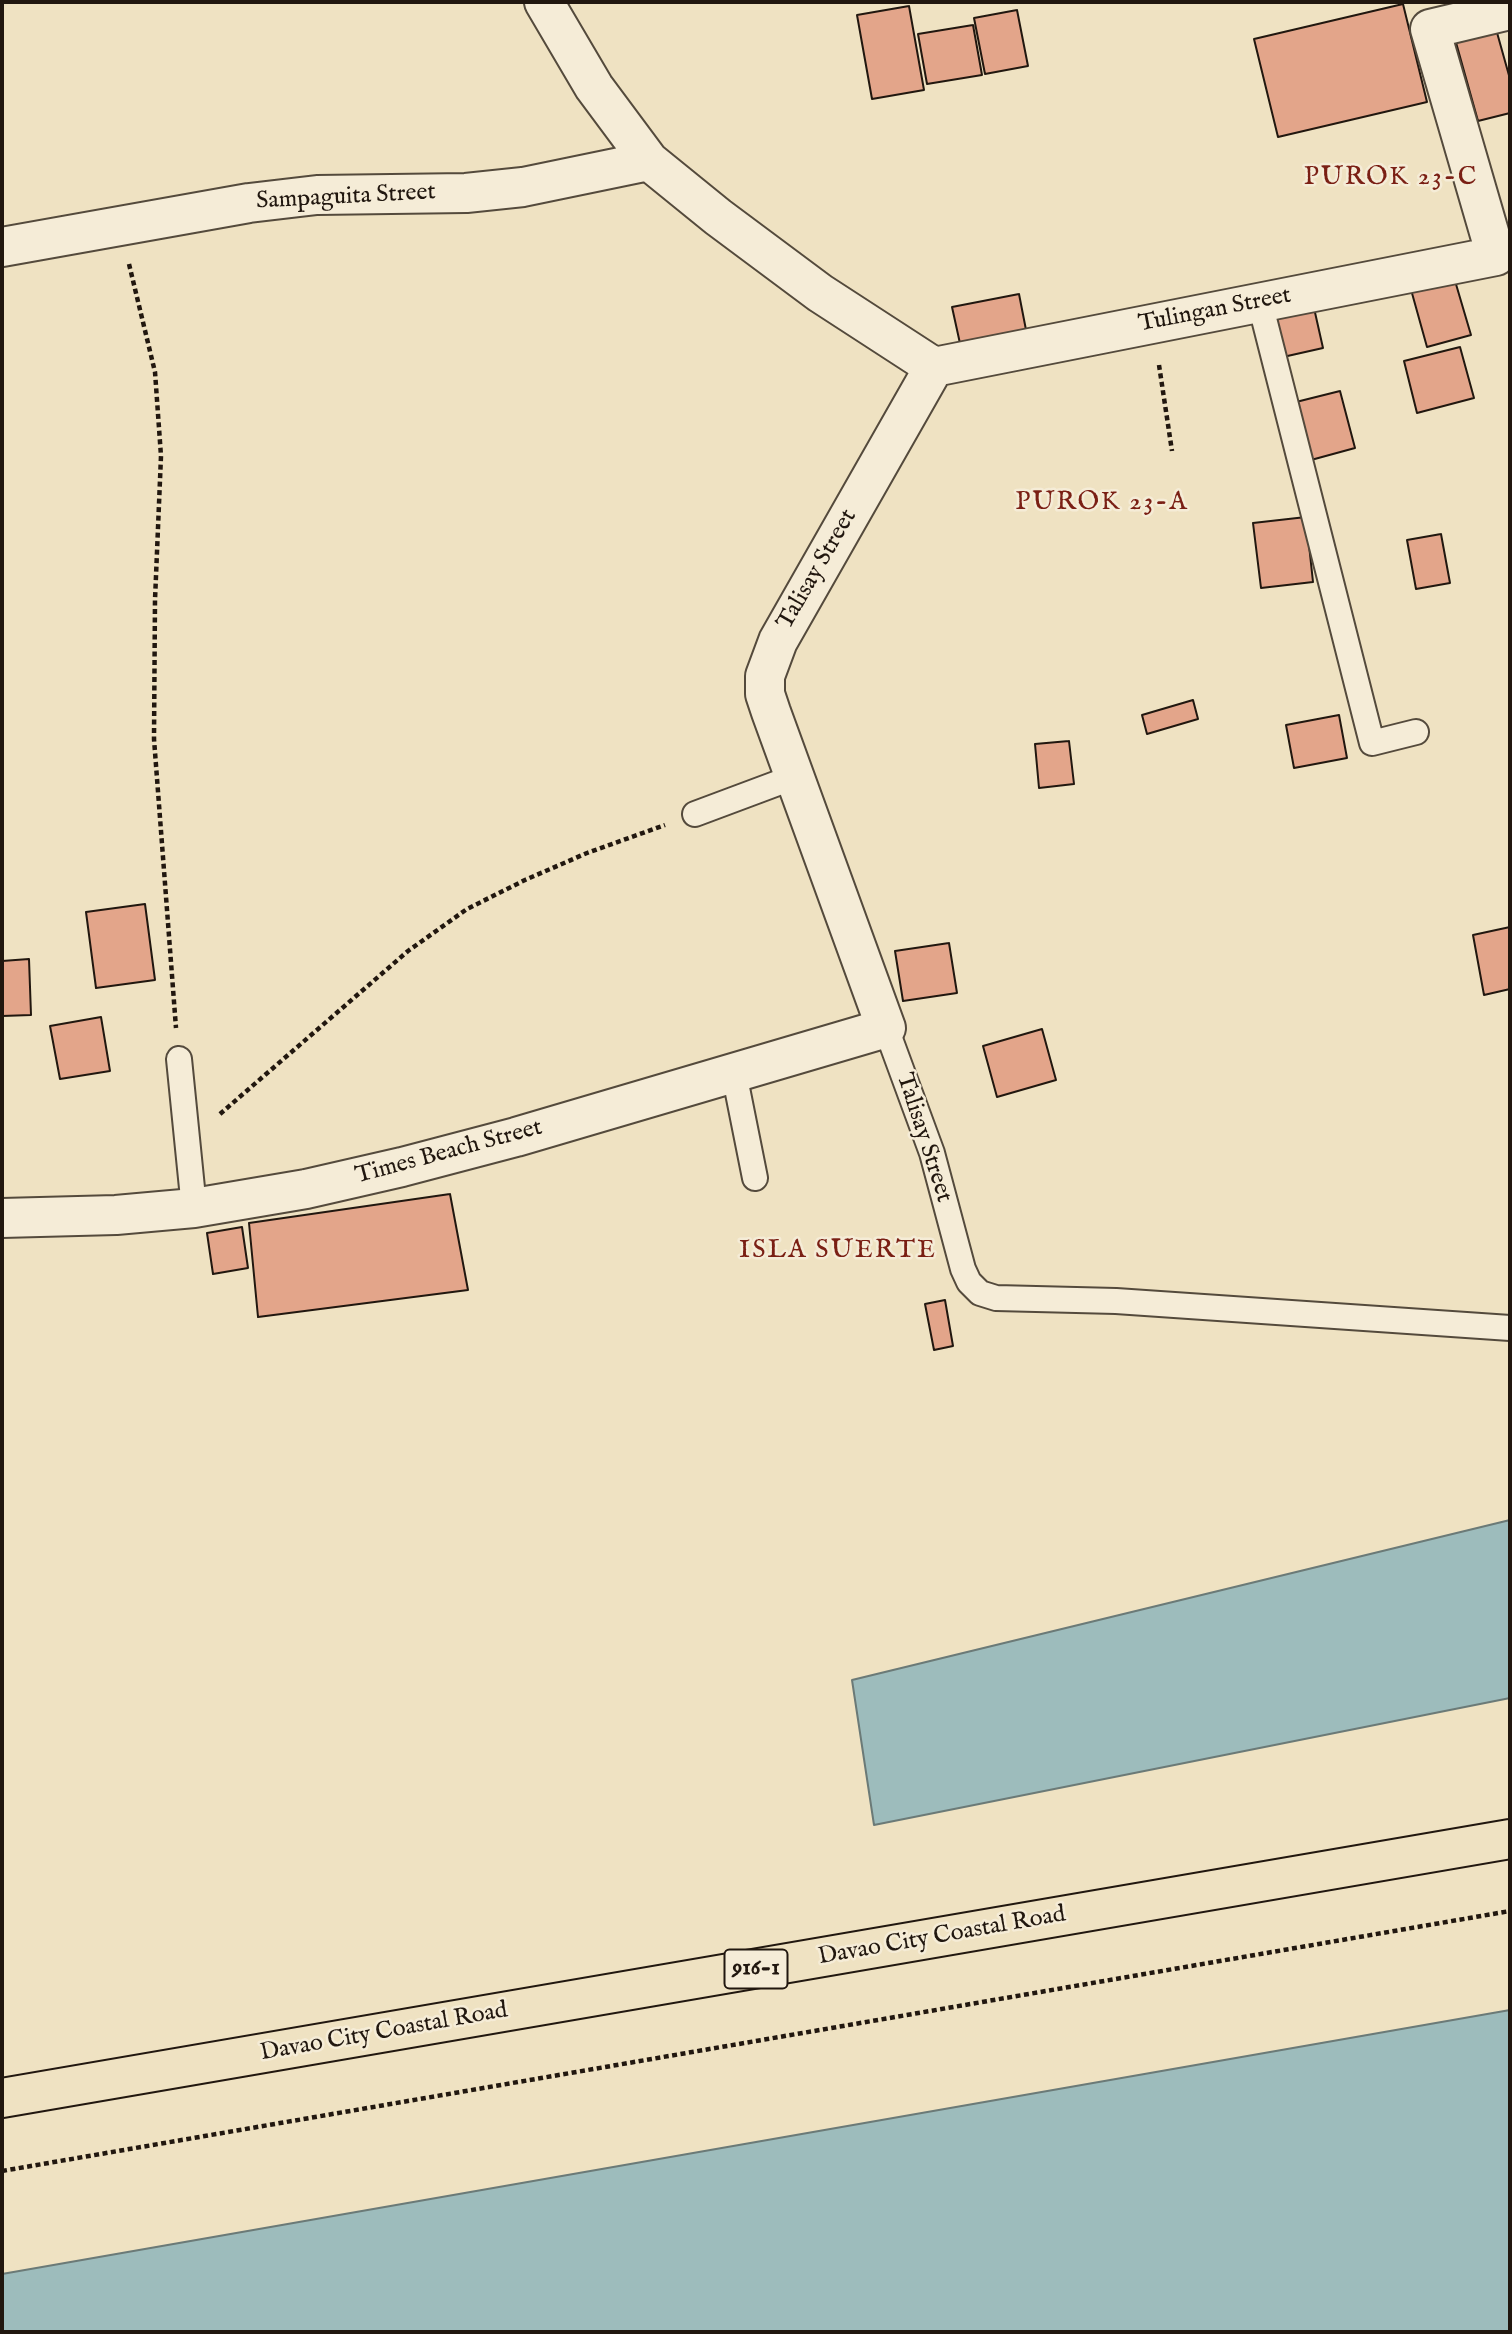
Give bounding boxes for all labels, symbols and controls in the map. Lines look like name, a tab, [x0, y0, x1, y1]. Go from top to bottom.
district label: PUROK 23-C	[1305, 163, 1477, 195]
street label: Sampaguita Street	[255, 179, 437, 217]
street label: Tulingan Street	[1136, 282, 1294, 340]
district label: PUROK 23-A	[1016, 488, 1188, 520]
street label: Talisay Street	[772, 505, 864, 635]
street label: Talisay Street	[889, 1070, 957, 1206]
street label: Times Beach Street	[352, 1114, 546, 1192]
district label: ISLA SUERTE	[740, 1236, 936, 1268]
street label: Davao City Coastal Road	[816, 1901, 1068, 1973]
road number: 916-1	[724, 1950, 788, 1988]
street label: Davao City Coastal Road	[258, 1997, 510, 2069]

